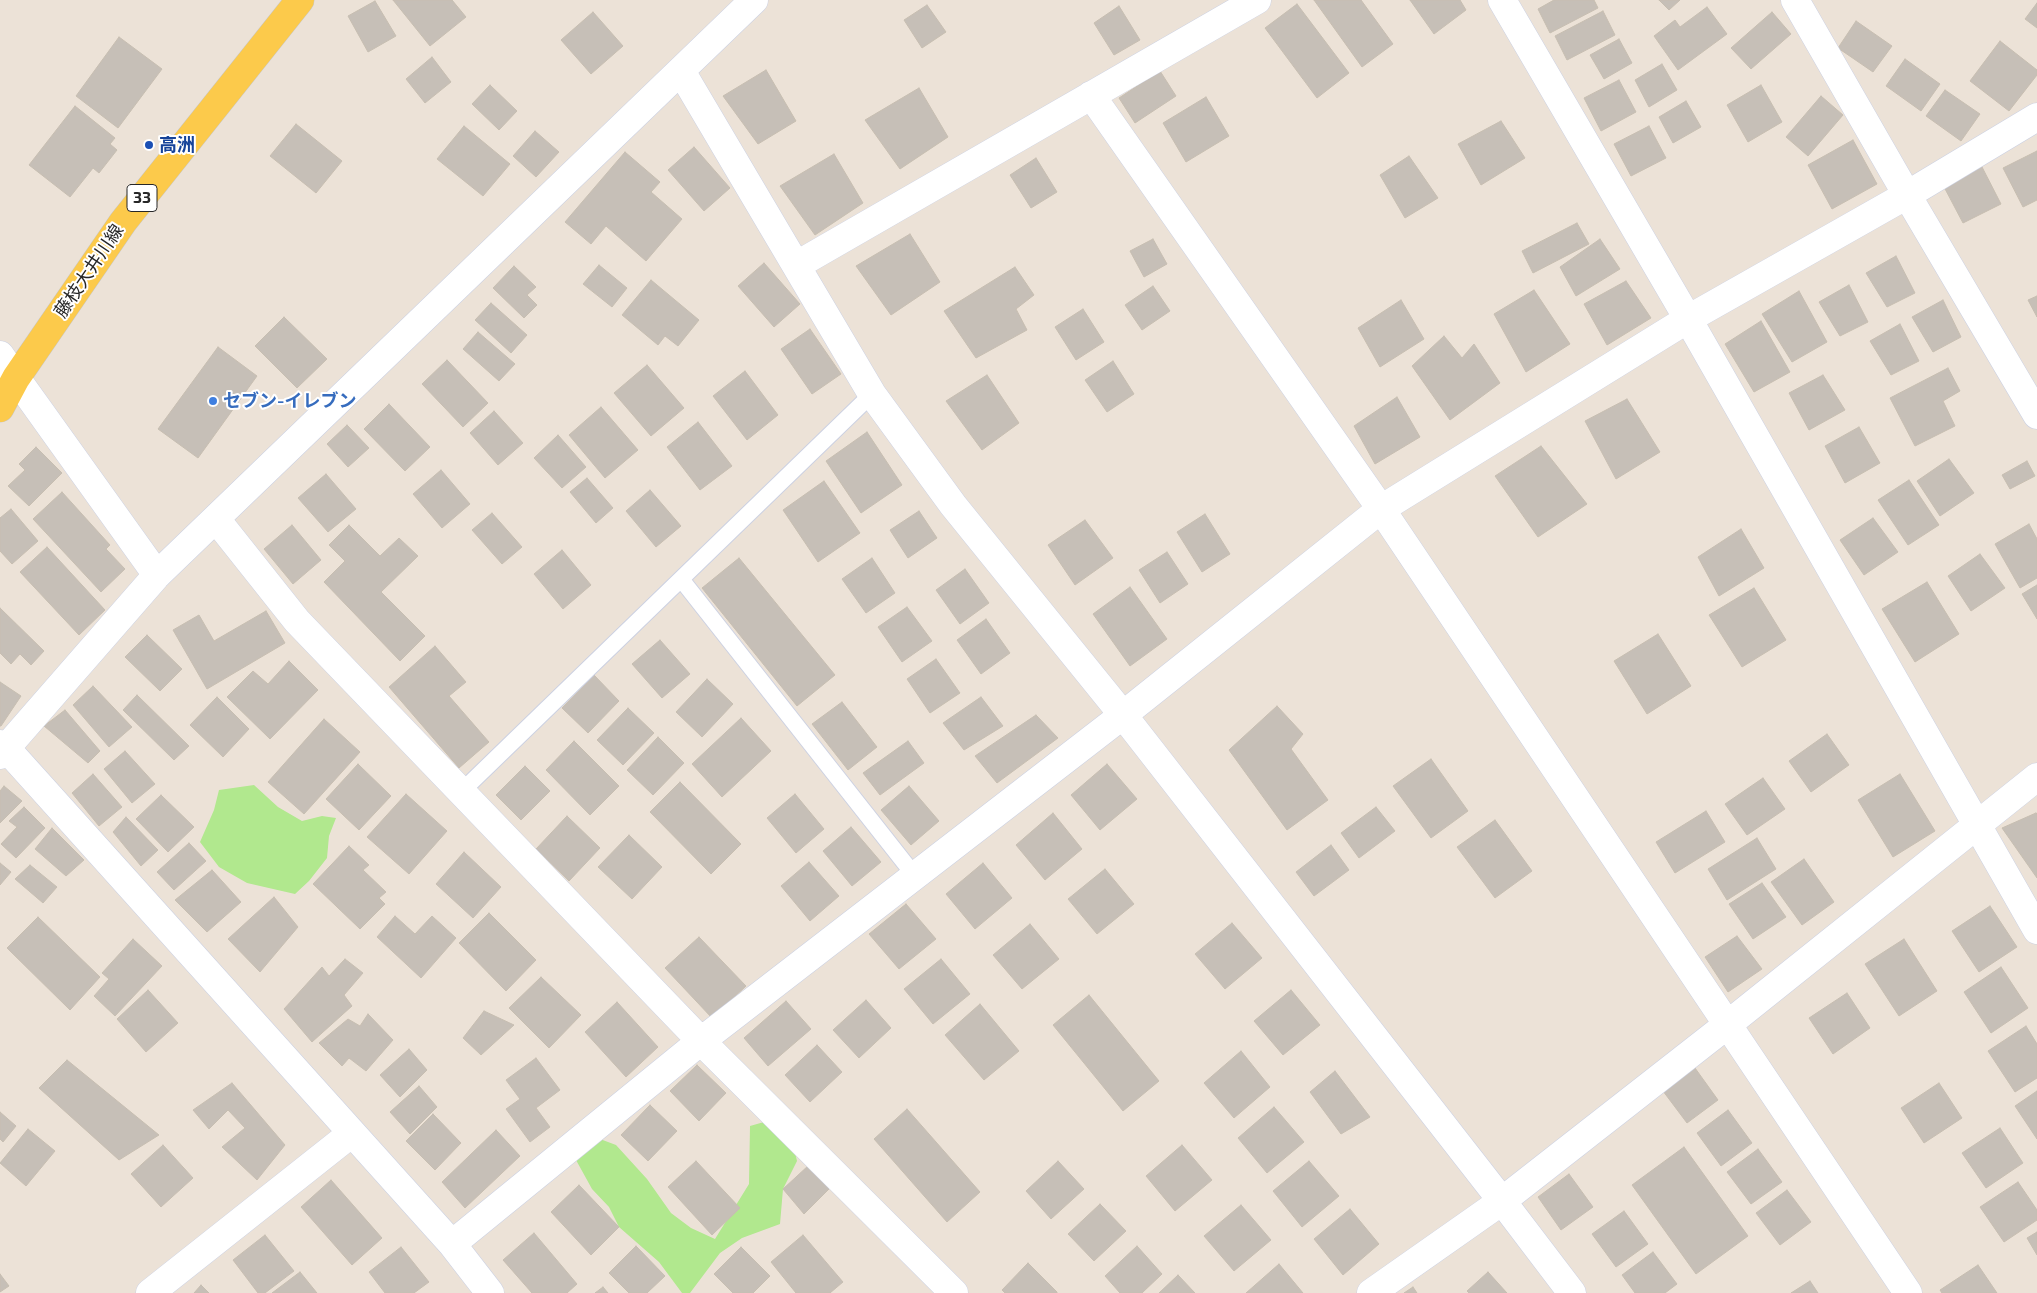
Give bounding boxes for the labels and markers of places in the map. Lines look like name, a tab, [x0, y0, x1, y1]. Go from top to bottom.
place label: 高洲	[159, 134, 195, 156]
marker: 高洲	[143, 139, 155, 151]
place label: セブン-イレブン	[223, 390, 356, 412]
marker: セブン-イレブン	[207, 395, 219, 407]

